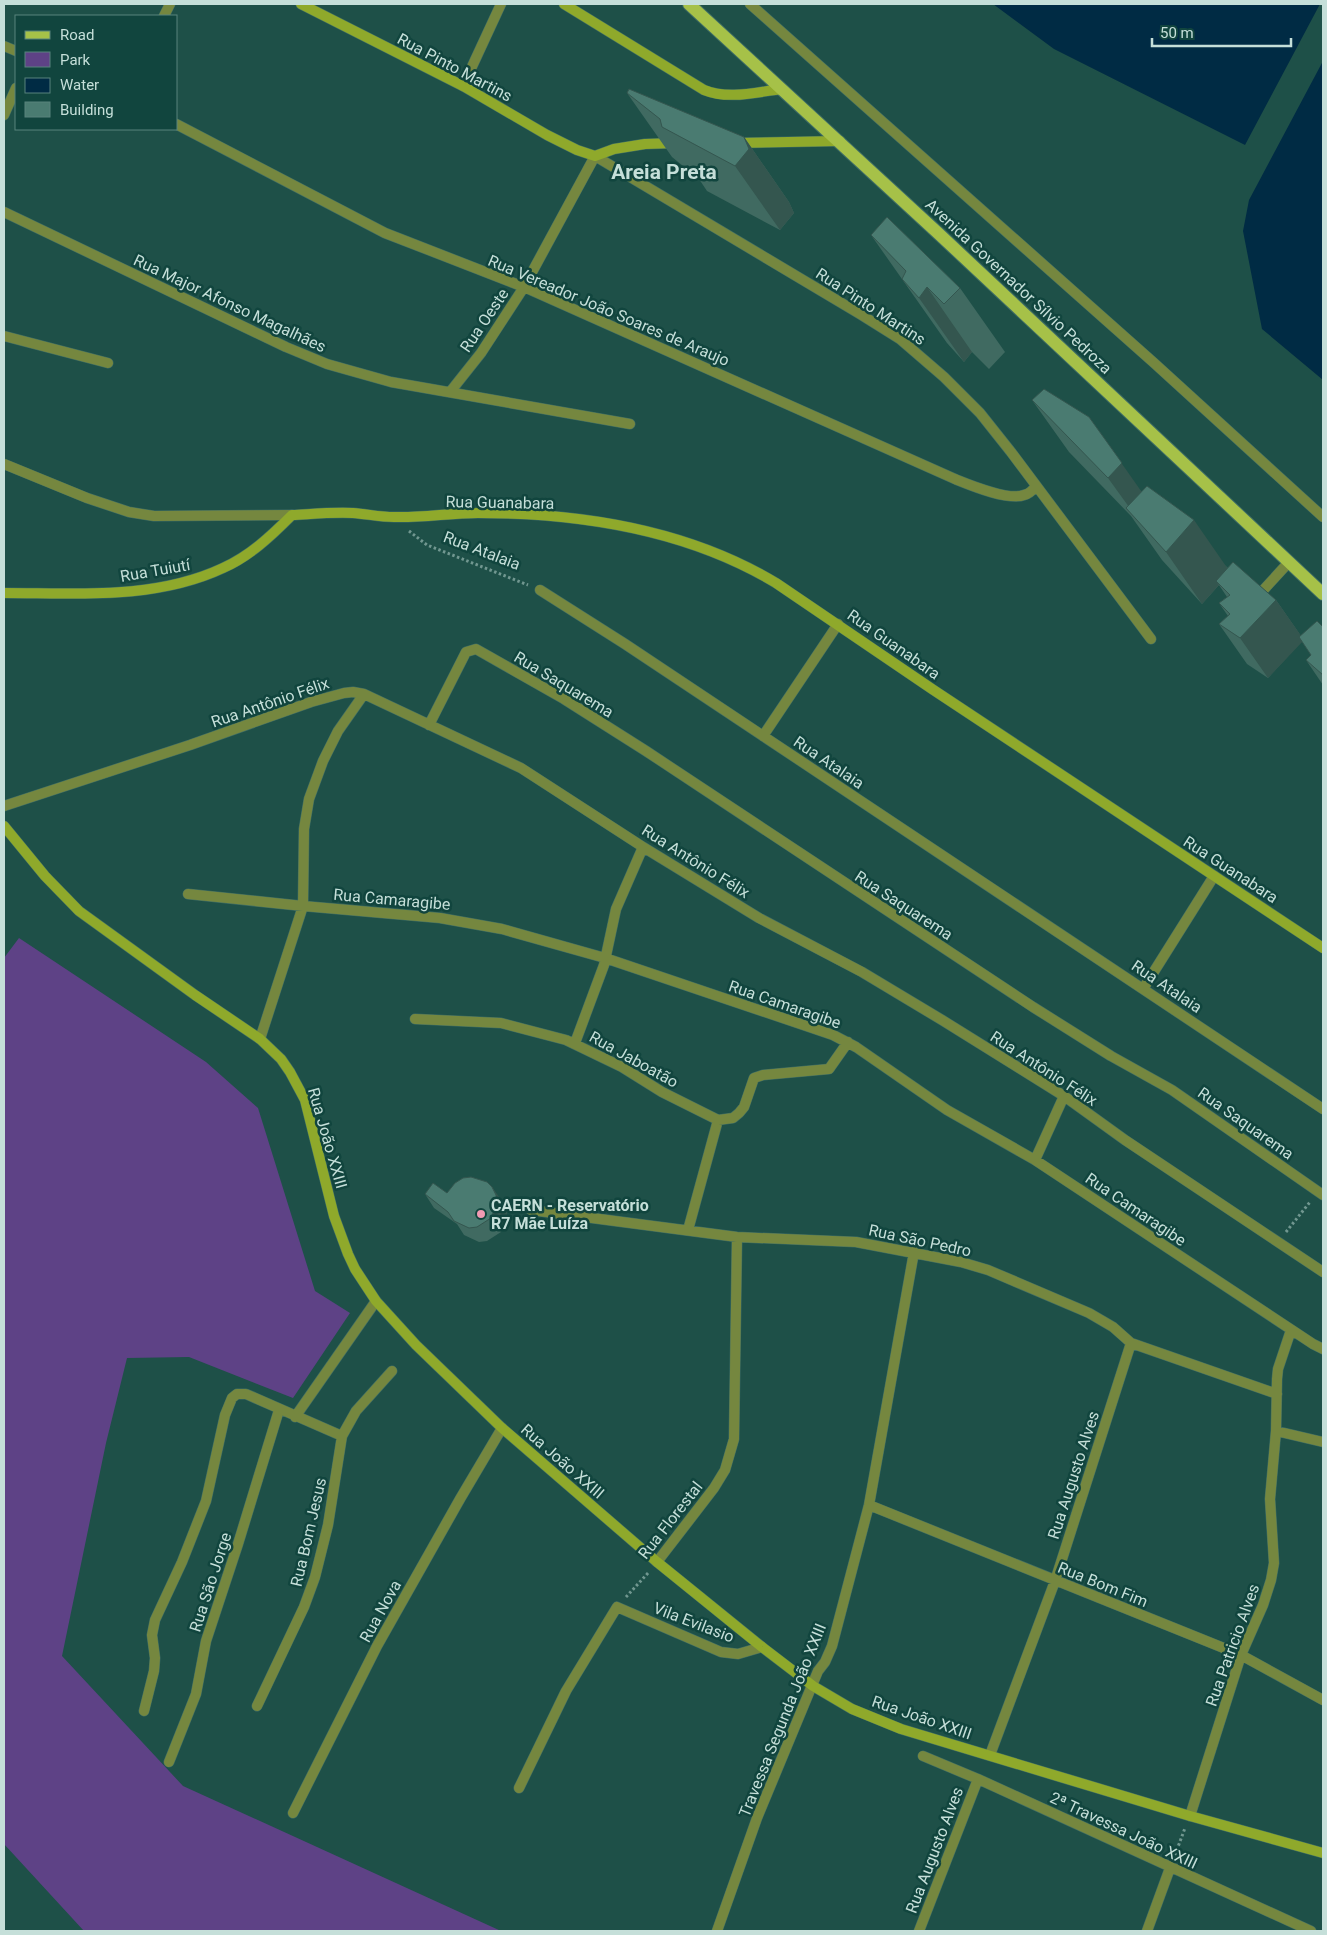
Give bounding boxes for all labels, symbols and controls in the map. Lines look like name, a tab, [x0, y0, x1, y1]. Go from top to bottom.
legend	[15, 15, 178, 130]
scale bar	[1152, 15, 1291, 47]
text: 50 m	[1160, 24, 1194, 42]
text: Road	[60, 26, 94, 44]
street label: Rua Pinto Martins	[394, 29, 515, 106]
text: Park	[60, 51, 91, 69]
text: Water	[60, 76, 99, 94]
text: Building	[60, 101, 114, 119]
district label: Areia Preta	[611, 160, 717, 184]
street label: Avenida Governador Sílvio Pedroza	[922, 195, 1116, 378]
street label: Rua Major Afonso Magalhães	[131, 250, 329, 356]
street label: Rua Vereador João Soares de Araujo	[485, 251, 732, 370]
street label: Rua Pinto Martins	[812, 264, 929, 349]
street label: Rua Oeste	[456, 285, 513, 356]
street label: Rua Guanabara	[445, 492, 555, 513]
street label: Rua Atalaia	[441, 527, 523, 574]
street label: Rua Tuiutí	[119, 555, 193, 586]
street label: Rua Guanabara	[844, 605, 944, 683]
street label: Rua Saquarema	[511, 647, 617, 722]
street label: Rua Antônio Félix	[209, 673, 332, 732]
street label: Rua Atalaia	[790, 732, 868, 793]
street label: Rua Antônio Félix	[638, 821, 753, 902]
street label: Rua Guanabara	[1180, 832, 1282, 907]
street label: Rua Saquarema	[851, 867, 956, 944]
street label: Rua Camaragibe	[333, 885, 451, 914]
street label: Rua Atalaia	[1128, 956, 1206, 1017]
street label: Rua Camaragibe	[726, 976, 843, 1033]
street label: Rua Jaboatão	[586, 1027, 682, 1092]
street label: Rua Antônio Félix	[987, 1027, 1101, 1110]
street label: Rua Saquarema	[1194, 1083, 1297, 1164]
street label: Rua João XXIII	[304, 1085, 351, 1191]
street label: Rua Camaragibe	[1082, 1169, 1190, 1250]
place label: CAERN - Reservatório R7 Mãe Luíza	[491, 1196, 649, 1233]
marker: CAERN - Reservatório R7 Mãe Luíza	[475, 1208, 487, 1220]
street label: Rua São Pedro	[867, 1220, 973, 1261]
street label: Rua Augusto Alves	[1044, 1409, 1103, 1542]
street label: Rua João XXIII	[517, 1420, 608, 1503]
street label: Rua Bom Jesus	[287, 1476, 330, 1588]
street label: Rua Florestal	[634, 1478, 707, 1563]
street label: Rua São Jorge	[185, 1530, 235, 1634]
street label: Rua Bom Fim	[1055, 1558, 1151, 1611]
street label: Rua Nova	[356, 1577, 405, 1646]
street label: Rua Patricio Alves	[1202, 1581, 1263, 1709]
street label: Vila Evilasio	[651, 1598, 737, 1647]
street label: Travessa Segunda João XXIII	[735, 1621, 830, 1820]
street label: Rua João XXIII	[869, 1692, 974, 1743]
street label: Rua Augusto Alves	[902, 1784, 967, 1916]
street label: 2ª Travessa João XXIII	[1047, 1788, 1201, 1873]

